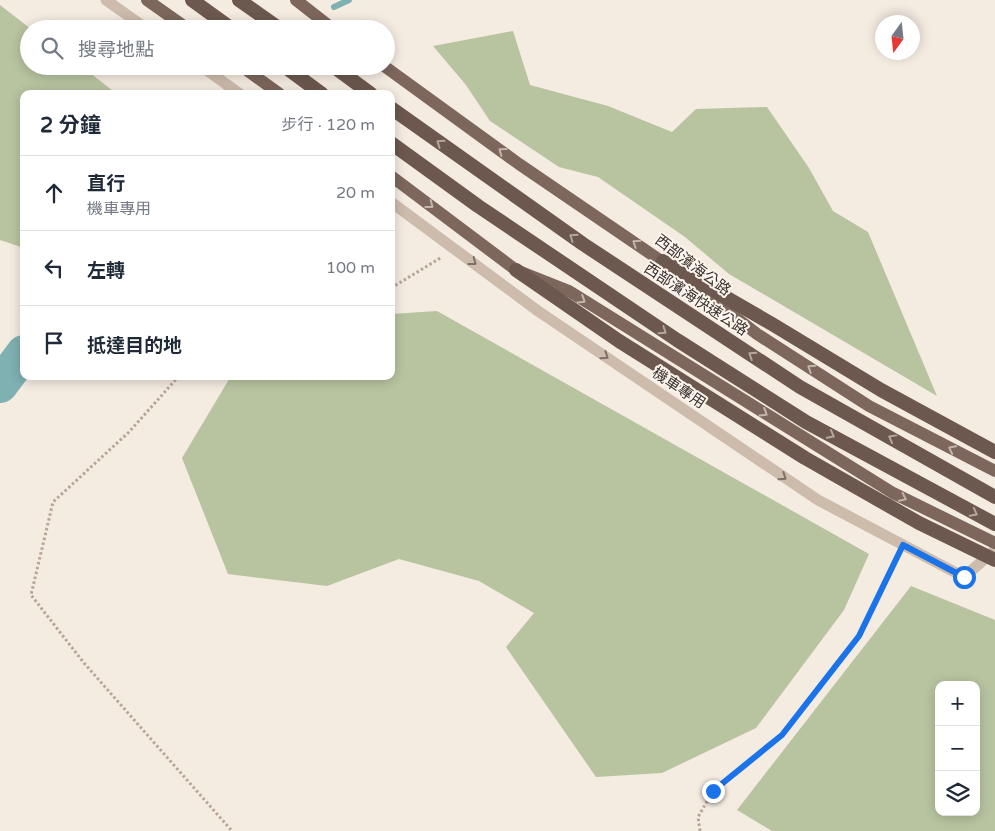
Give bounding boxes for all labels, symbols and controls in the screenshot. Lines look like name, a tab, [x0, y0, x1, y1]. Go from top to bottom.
north arrow	[875, 15, 920, 60]
search box	[20, 20, 395, 75]
icon: search	[38, 34, 66, 62]
text: 搜尋地點	[78, 39, 154, 61]
text: 2 分鐘	[40, 113, 101, 138]
text: 步行 · 120 m	[282, 115, 375, 135]
one-way arrow	[436, 140, 446, 149]
one-way arrow	[499, 149, 508, 157]
text: 直行	[87, 173, 125, 195]
icon: ahead	[40, 179, 68, 207]
text: 20 m	[336, 183, 375, 203]
text: 機車專用	[87, 199, 151, 219]
one-way arrow	[424, 200, 433, 208]
street label: 西部濱海公路	[652, 231, 734, 299]
one-way arrow	[569, 234, 579, 243]
one-way arrow	[632, 240, 642, 249]
icon: left	[40, 254, 68, 282]
one-way arrow	[467, 256, 476, 265]
text: 100 m	[326, 258, 375, 278]
street label: 西部濱海快速公路	[641, 259, 751, 339]
text: 左轉	[87, 260, 125, 282]
one-way arrow	[576, 293, 585, 303]
one-way arrow	[658, 325, 667, 334]
icon: arrive	[40, 329, 68, 357]
text: 抵達目的地	[87, 335, 182, 357]
one-way arrow	[599, 350, 609, 359]
one-way arrow	[748, 352, 758, 361]
street label: 機車專用	[649, 364, 709, 412]
one-way arrow	[807, 365, 816, 375]
one-way arrow	[759, 407, 768, 417]
one-way arrow	[826, 429, 835, 439]
one-way arrow	[888, 435, 897, 445]
one-way arrow	[948, 445, 957, 455]
one-way arrow	[777, 471, 787, 480]
one-way arrow	[898, 492, 907, 502]
one-way arrow	[969, 507, 978, 517]
route start	[953, 566, 976, 589]
map controls	[935, 681, 980, 816]
button: +	[935, 681, 980, 726]
button: −	[935, 726, 980, 771]
button: layers	[935, 771, 980, 816]
route end	[702, 780, 725, 803]

